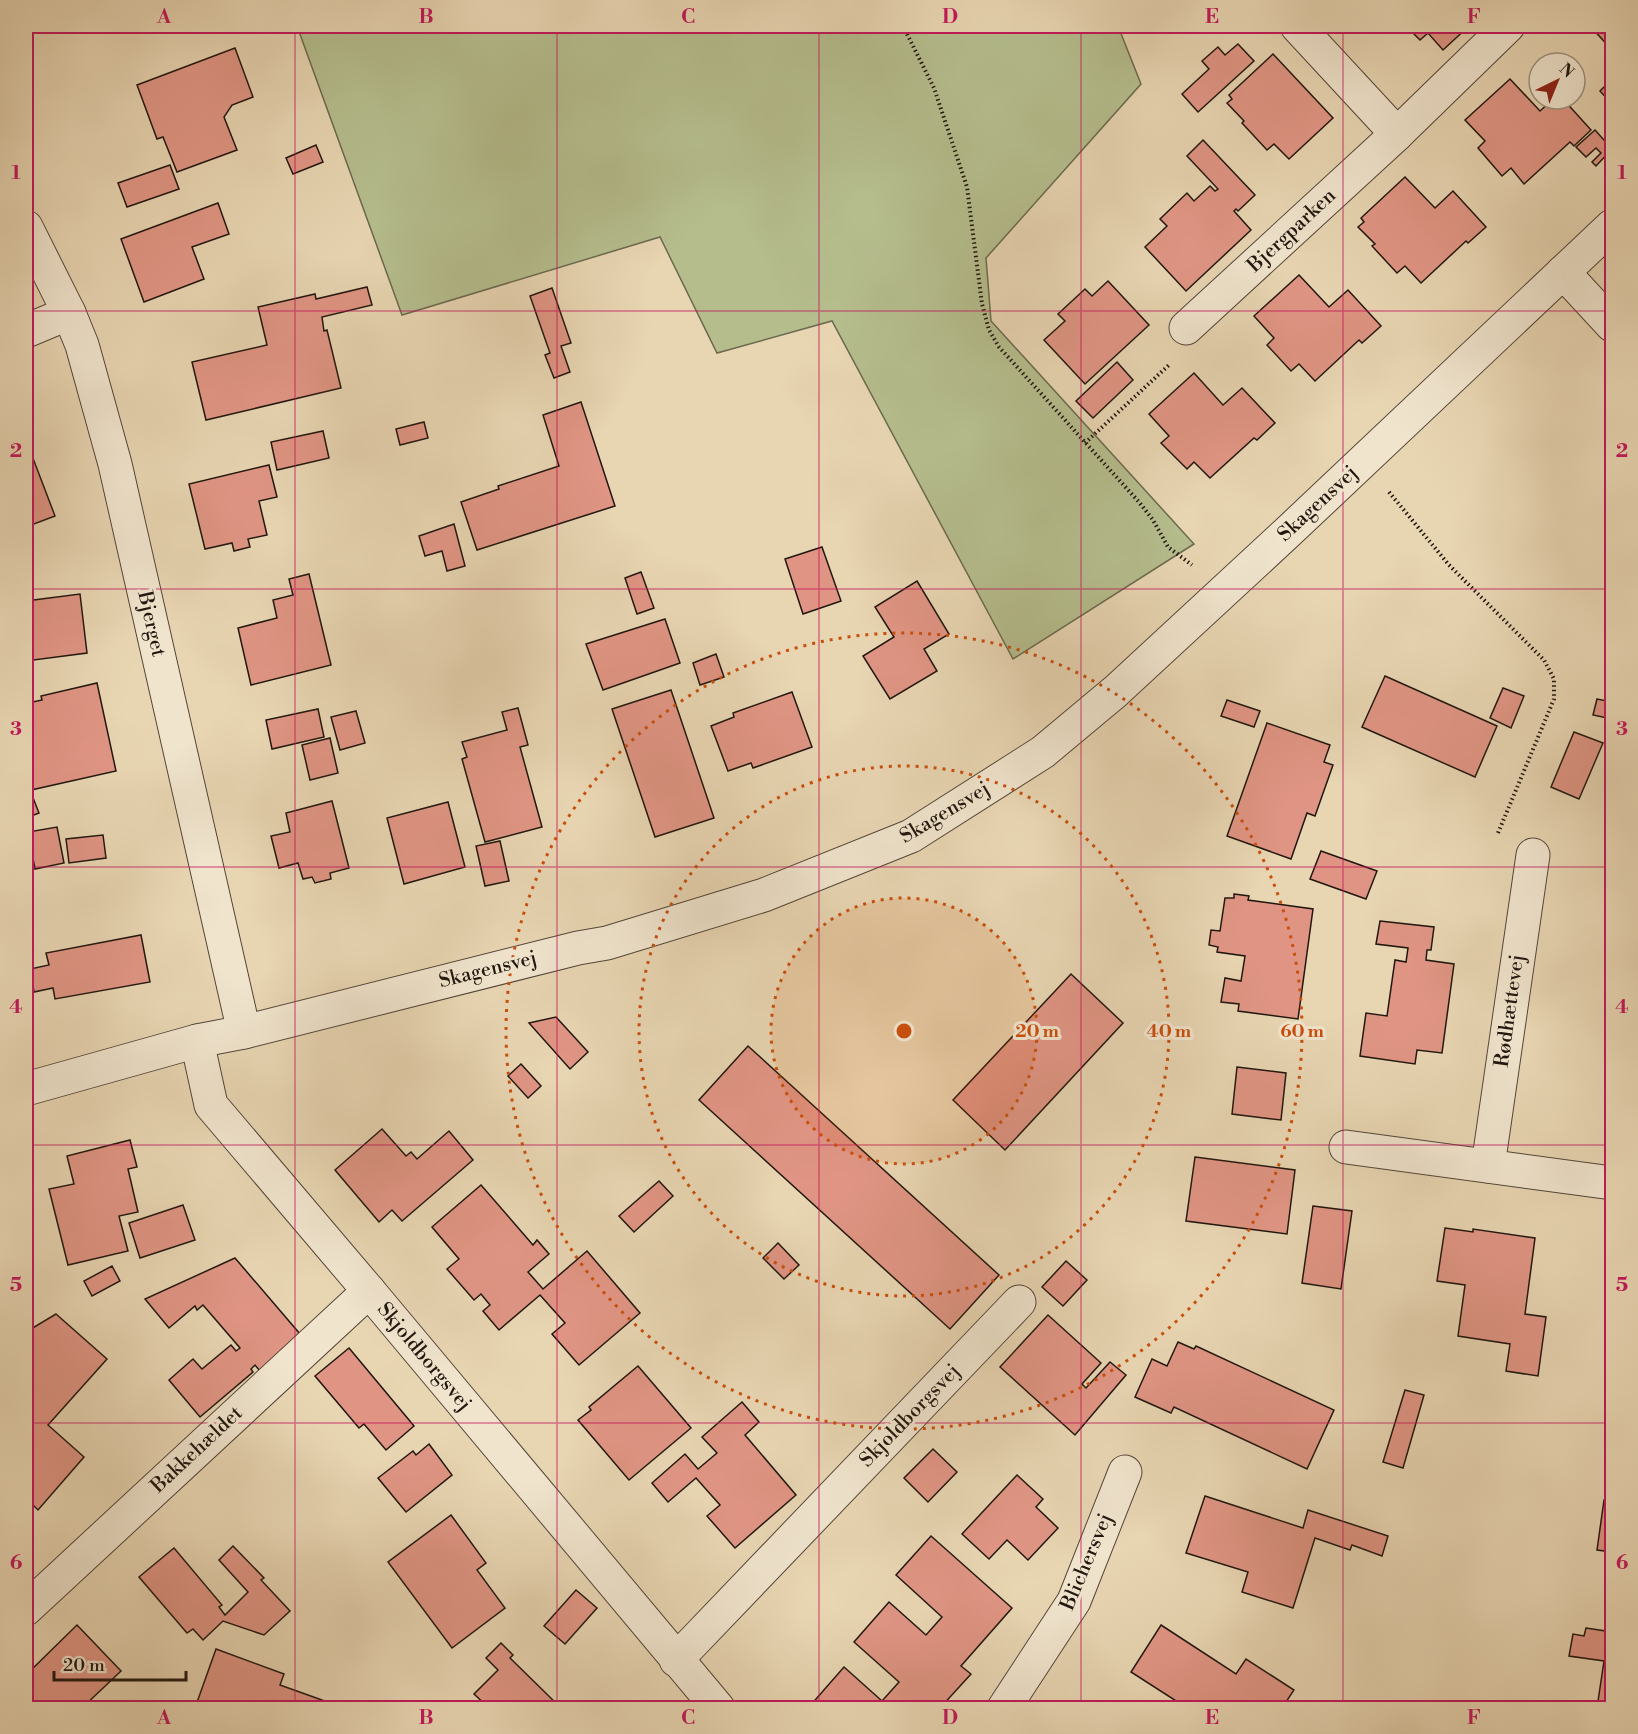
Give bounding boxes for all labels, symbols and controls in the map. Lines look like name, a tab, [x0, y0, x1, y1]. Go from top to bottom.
text: A	[156, 5, 172, 30]
text: B	[418, 5, 434, 30]
text: C	[681, 5, 695, 30]
text: D	[942, 5, 958, 30]
text: E	[1205, 5, 1219, 30]
text: F	[1467, 5, 1481, 30]
north arrow	[1527, 51, 1587, 111]
text: N	[1555, 59, 1578, 83]
text: 1	[11, 161, 21, 186]
text: 1	[1617, 161, 1627, 186]
street label: Bjergparken	[1242, 184, 1342, 279]
text: 2	[10, 439, 22, 464]
text: 2	[1616, 439, 1628, 464]
street label: Skagensvej	[1273, 461, 1363, 547]
street label: Bjerget	[131, 588, 171, 659]
text: 3	[10, 717, 22, 742]
text: 3	[1616, 717, 1628, 742]
street label: Skagensvej	[896, 776, 994, 850]
street label: Skagensvej	[436, 946, 540, 994]
street label: Rødhættevej	[1490, 953, 1530, 1069]
text: 4	[9, 995, 23, 1020]
text: 4	[1615, 995, 1629, 1020]
text: 20 m	[1015, 1020, 1059, 1043]
text: 40 m	[1147, 1020, 1192, 1043]
text: 60 m	[1280, 1020, 1324, 1043]
centre of rings	[894, 1021, 914, 1041]
text: 5	[10, 1273, 22, 1298]
text: 5	[1616, 1273, 1628, 1298]
street label: Skjoldborgsvej	[371, 1298, 477, 1416]
street label: Skjoldborgsvej	[854, 1359, 966, 1473]
street label: Bakkehældet	[145, 1401, 248, 1500]
street label: Blichersvej	[1055, 1510, 1119, 1615]
text: 6	[10, 1551, 23, 1576]
text: 6	[1616, 1551, 1629, 1576]
scale bar	[54, 1644, 186, 1682]
text: 20 m	[63, 1654, 105, 1677]
text: A	[156, 1706, 172, 1731]
text: B	[418, 1706, 434, 1731]
text: C	[681, 1706, 695, 1731]
text: D	[942, 1706, 958, 1731]
text: E	[1205, 1706, 1219, 1731]
text: F	[1467, 1706, 1481, 1731]

